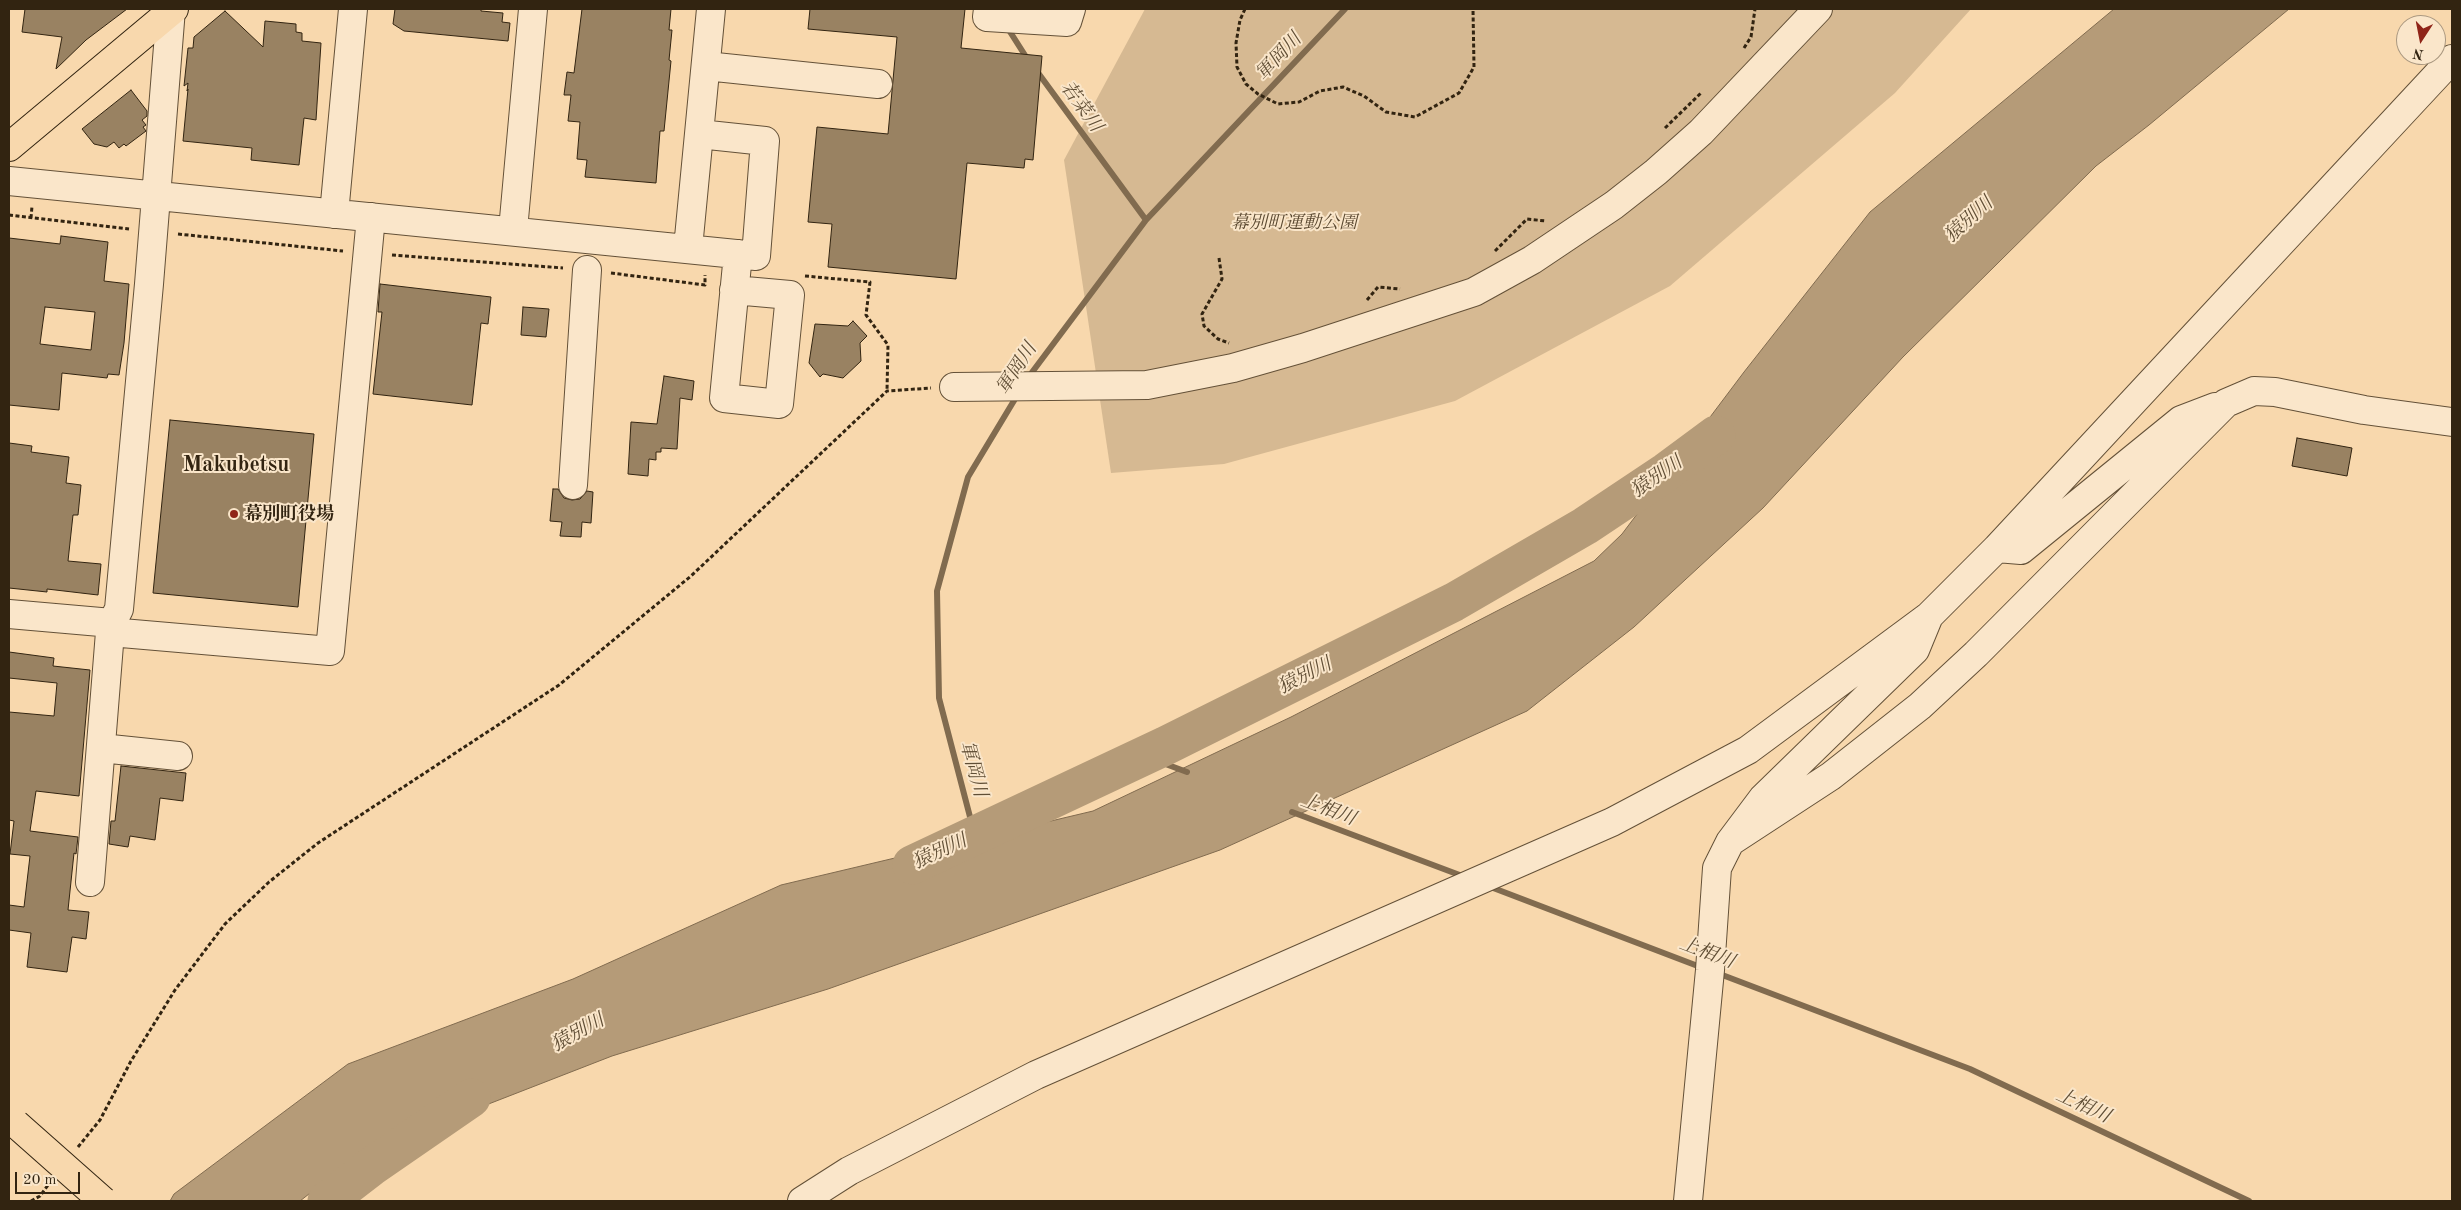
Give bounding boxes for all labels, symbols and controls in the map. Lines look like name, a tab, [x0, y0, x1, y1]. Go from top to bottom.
north arrow	[2396, 15, 2446, 65]
water label: 軍岡川	[1251, 28, 1307, 86]
text: N	[2412, 46, 2425, 62]
water label: 若菜川	[1055, 77, 1107, 137]
water label: 猿別川	[1940, 192, 1998, 248]
park label: 幕別町運動公園	[1231, 212, 1357, 234]
water label: 軍岡川	[992, 339, 1042, 399]
water label: 猿別川	[1627, 451, 1687, 503]
district label: Makubetsu	[183, 452, 289, 478]
place label: 幕別町役場	[244, 503, 334, 525]
marker: 幕別町役場	[228, 508, 240, 520]
water label: 猿別川	[1274, 653, 1336, 699]
water label: 軍岡川	[955, 739, 991, 799]
water label: 上相川	[1297, 789, 1359, 831]
water label: 猿別川	[909, 830, 971, 874]
water label: 上相川	[1676, 932, 1738, 974]
water label: 猿別川	[548, 1009, 608, 1057]
water label: 上相川	[2052, 1084, 2114, 1128]
scale bar	[18, 1162, 82, 1194]
text: 20 m	[23, 1173, 57, 1188]

